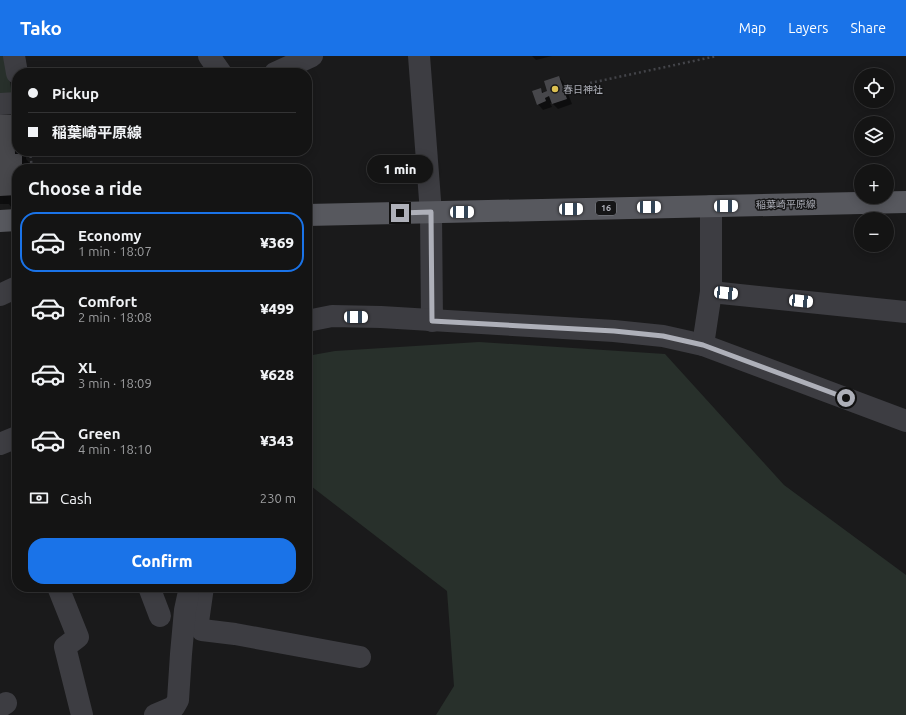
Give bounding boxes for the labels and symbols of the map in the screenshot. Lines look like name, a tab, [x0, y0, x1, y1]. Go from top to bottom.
marker: 春日神社	[550, 84, 560, 94]
place label: 春日神社	[563, 84, 603, 95]
callout: 1 min	[367, 155, 433, 183]
street label: 稲葉崎平原線	[756, 198, 816, 211]
car	[714, 200, 738, 212]
road number: 16	[596, 201, 616, 215]
car	[637, 201, 661, 213]
car	[559, 203, 583, 215]
route end	[391, 204, 409, 222]
car	[450, 206, 474, 218]
car	[713, 286, 739, 300]
car	[788, 294, 814, 308]
car	[344, 311, 368, 323]
route start	[837, 389, 855, 407]

